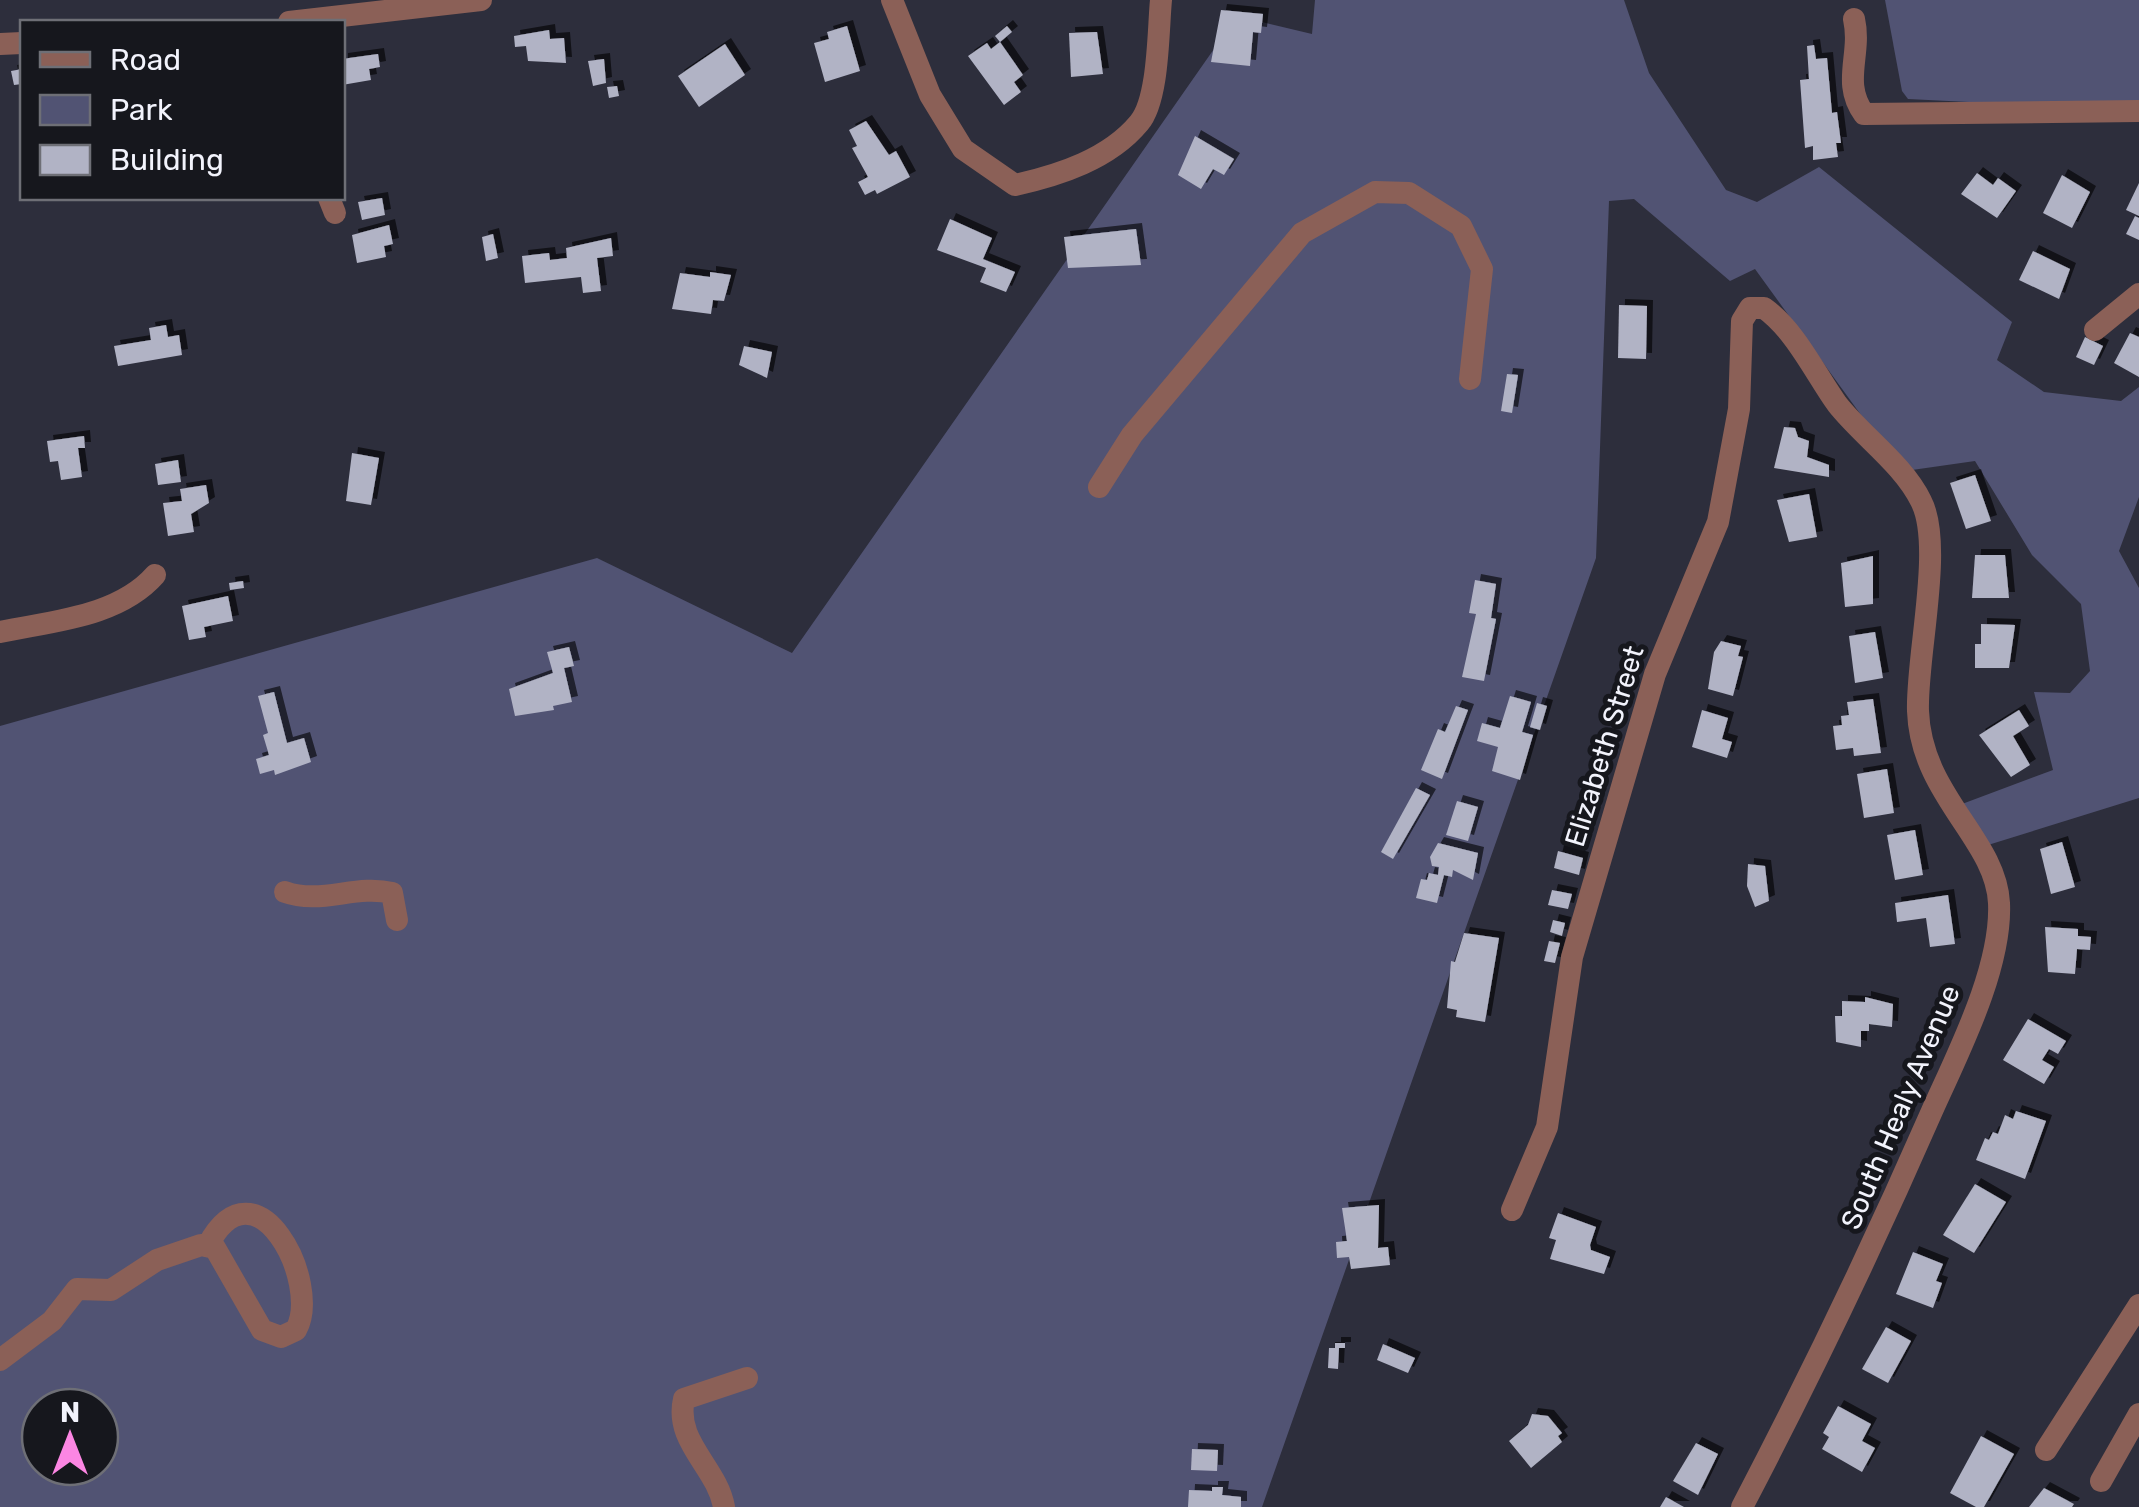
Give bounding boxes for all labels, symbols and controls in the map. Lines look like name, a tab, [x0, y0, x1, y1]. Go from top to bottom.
legend	[20, 20, 345, 200]
text: Road	[110, 42, 181, 78]
text: Park	[110, 92, 173, 128]
text: Building	[110, 142, 224, 178]
street label: Elizabeth Street	[1558, 642, 1651, 851]
street label: South Healy Avenue	[1834, 980, 1967, 1234]
north arrow	[20, 1387, 120, 1487]
text: N	[60, 1396, 80, 1429]

